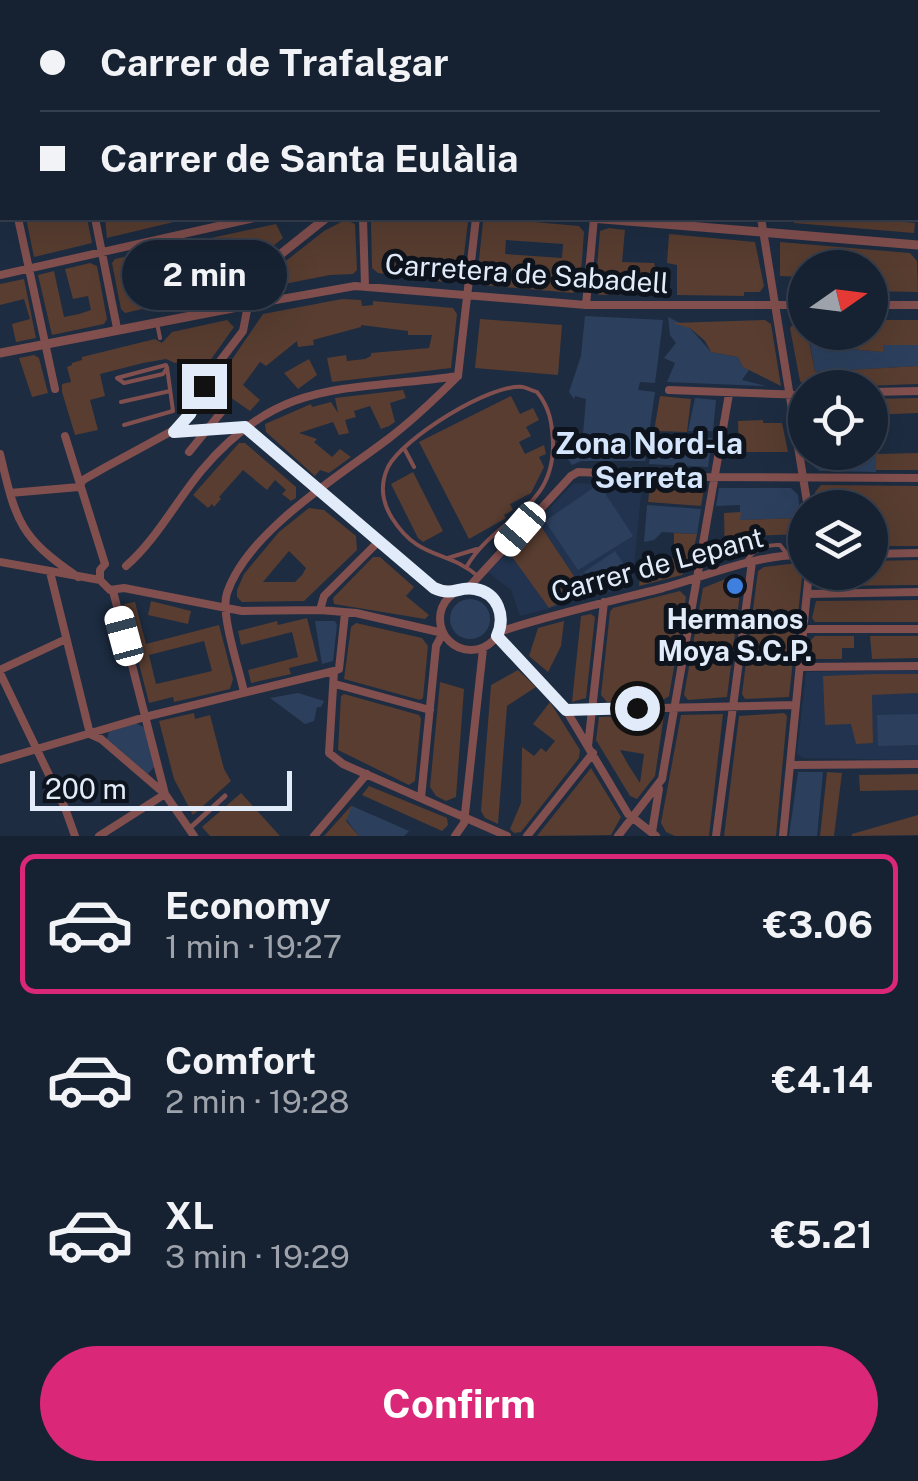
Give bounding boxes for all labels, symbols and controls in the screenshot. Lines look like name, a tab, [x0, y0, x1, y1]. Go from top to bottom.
text: Carrer de Trafalgar	[100, 40, 449, 85]
text: Carrer de Santa Eulàlia	[100, 136, 519, 181]
callout: 2 min	[121, 241, 286, 311]
street label: Carretera de Sabadell	[384, 247, 670, 299]
north arrow	[788, 250, 888, 350]
map controls	[788, 250, 888, 590]
text: 2 min	[163, 256, 246, 293]
route end	[182, 364, 227, 409]
button: locate	[788, 370, 888, 470]
district label: Zona Nord-la Serreta	[555, 425, 743, 495]
button: layers	[788, 490, 888, 590]
car	[489, 497, 551, 561]
street label: Carrer de Lepant	[547, 520, 767, 608]
marker: Hermanos Moya S.C.P.	[724, 575, 746, 597]
place label: Hermanos Moya S.C.P.	[658, 602, 812, 667]
car	[102, 603, 146, 669]
route start	[615, 686, 660, 731]
scale bar	[30, 766, 292, 810]
text: 200 m	[45, 772, 127, 805]
icon: car	[45, 879, 135, 969]
text: Economy	[165, 883, 331, 928]
text: €3.06	[763, 902, 873, 947]
text: 1 min · 19:27	[165, 928, 342, 965]
icon: car	[45, 1034, 135, 1124]
text: Comfort	[165, 1038, 316, 1083]
text: €4.14	[772, 1057, 873, 1102]
text: 2 min · 19:28	[165, 1083, 349, 1120]
icon: car	[45, 1189, 135, 1279]
text: XL	[165, 1193, 214, 1238]
text: €5.21	[771, 1212, 873, 1257]
text: 3 min · 19:29	[165, 1238, 350, 1275]
button: Confirm	[40, 1346, 878, 1461]

